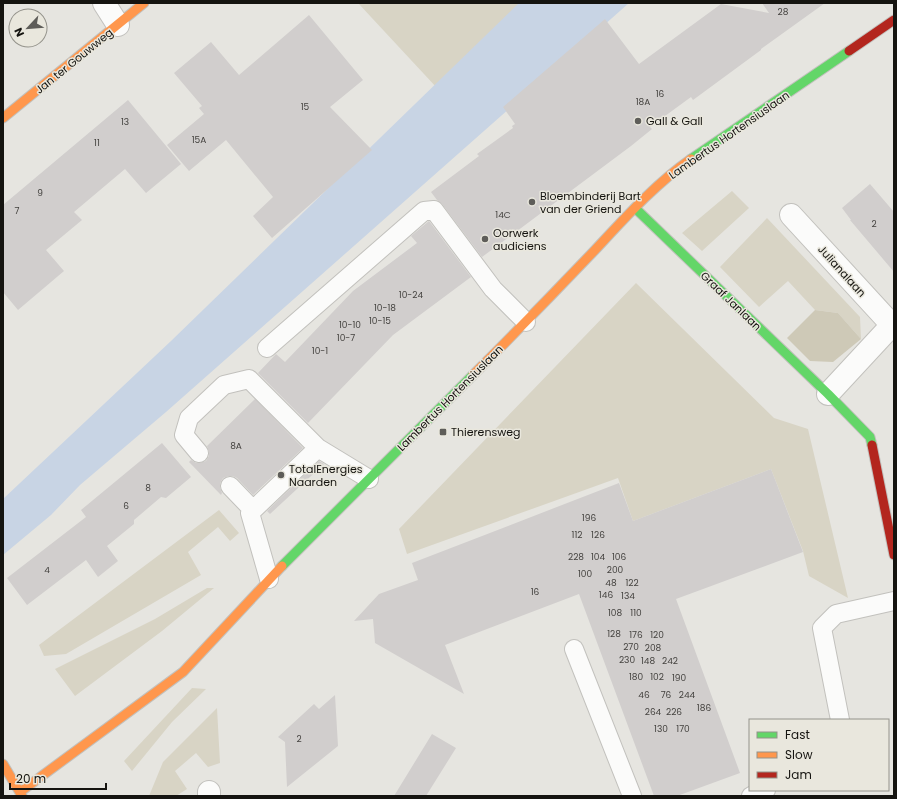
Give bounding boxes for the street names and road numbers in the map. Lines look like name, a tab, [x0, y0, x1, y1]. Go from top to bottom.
street label: Jan ter Gouwweg	[32, 25, 116, 97]
street label: Lambertus Hortensiuslaan	[665, 87, 793, 183]
street label: Julianalaan	[814, 242, 870, 300]
street label: Graaf Janlaan	[697, 268, 765, 334]
street label: Lambertus Hortensiuslaan	[393, 341, 507, 455]

